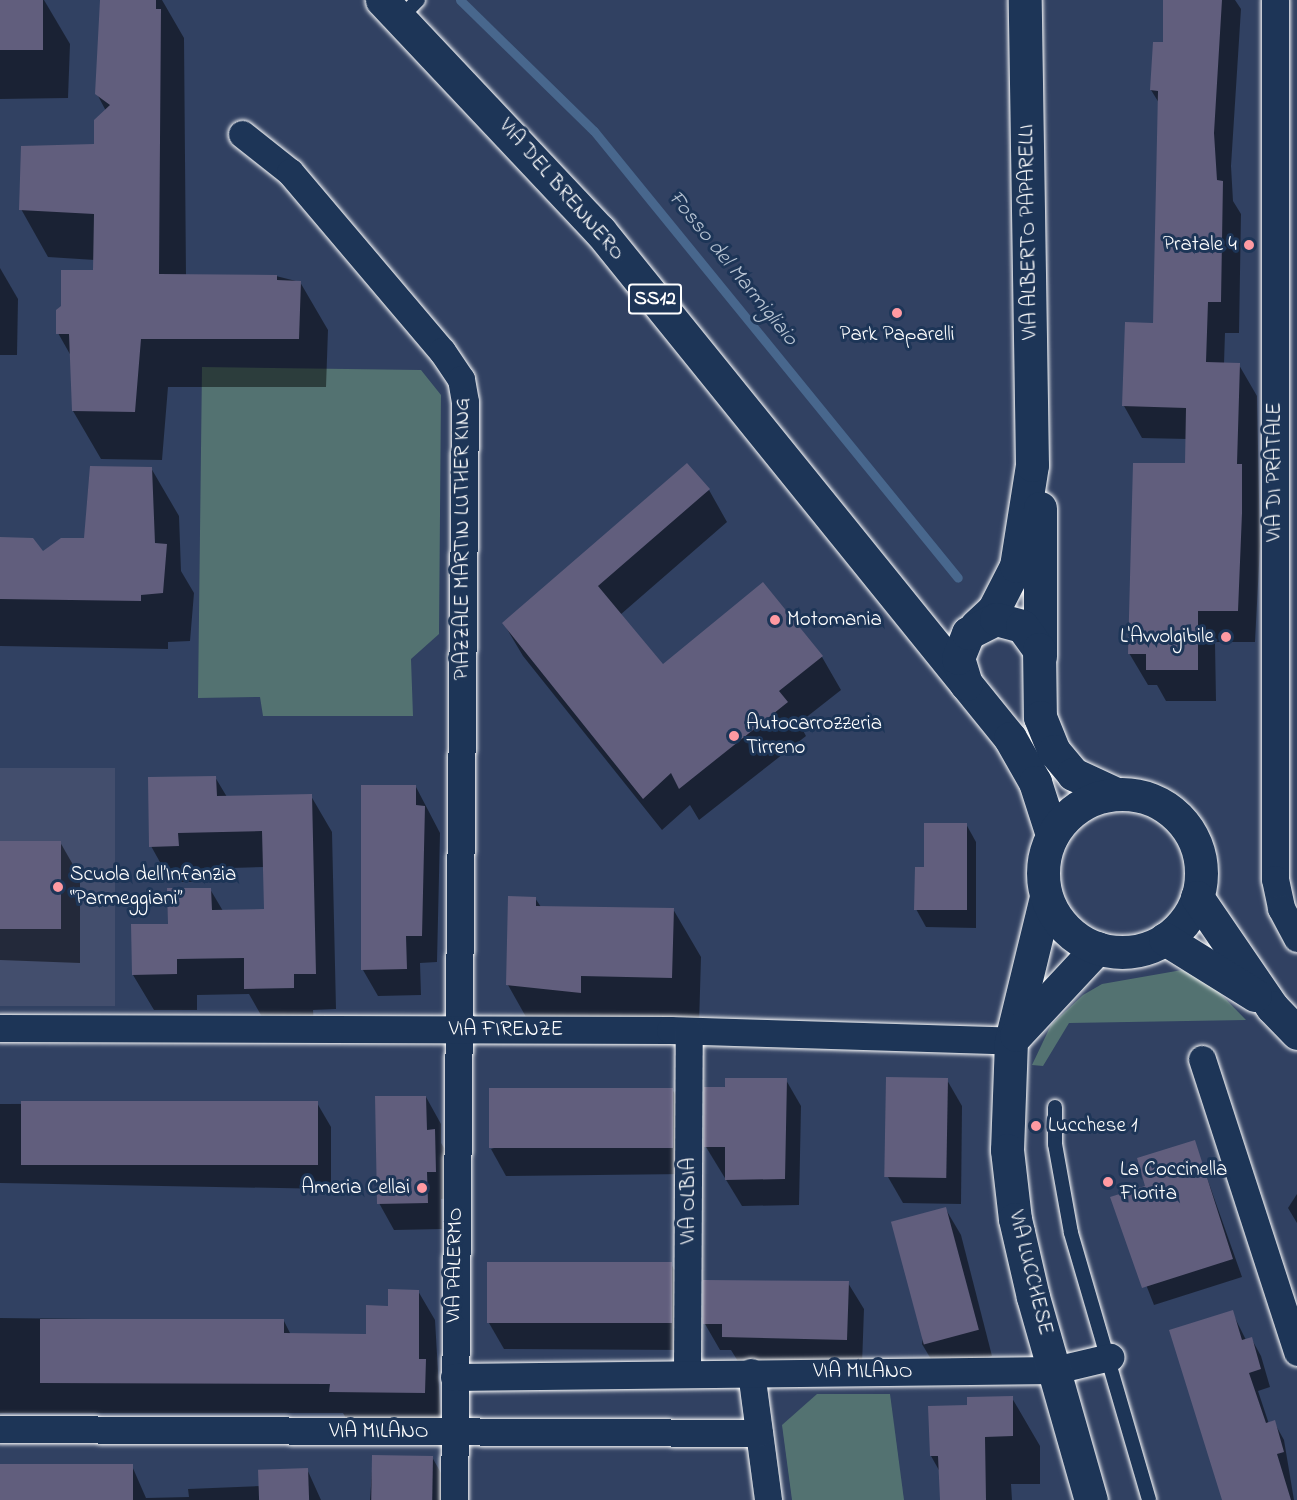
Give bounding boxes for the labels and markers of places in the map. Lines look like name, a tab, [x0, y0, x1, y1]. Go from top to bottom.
place label: Pratale 4	[1163, 232, 1237, 258]
marker: Pratale 4	[1242, 238, 1256, 252]
marker: Park Paparelli	[890, 306, 904, 320]
place label: Park Paparelli	[840, 322, 954, 348]
place label: Motomania	[787, 607, 882, 633]
marker: Motomania	[768, 613, 782, 627]
place label: L'Avvolgibile	[1120, 624, 1214, 650]
marker: L'Avvolgibile	[1219, 630, 1233, 644]
place label: Autocarrozzeria Tirreno	[746, 711, 882, 761]
marker: Autocarrozzeria Tirreno	[727, 729, 741, 743]
place label: Scuola dell’Infanzia “Parmeggiani”	[70, 862, 236, 912]
marker: Scuola dell’Infanzia “Parmeggiani”	[51, 880, 65, 894]
place label: Lucchese 1	[1048, 1113, 1138, 1139]
marker: Lucchese 1	[1029, 1119, 1043, 1133]
place label: La Coccinella Fiorita	[1120, 1157, 1227, 1207]
place label: Ameria Cellai	[301, 1175, 410, 1201]
marker: La Coccinella Fiorita	[1101, 1175, 1115, 1189]
marker: Ameria Cellai	[415, 1181, 429, 1195]

